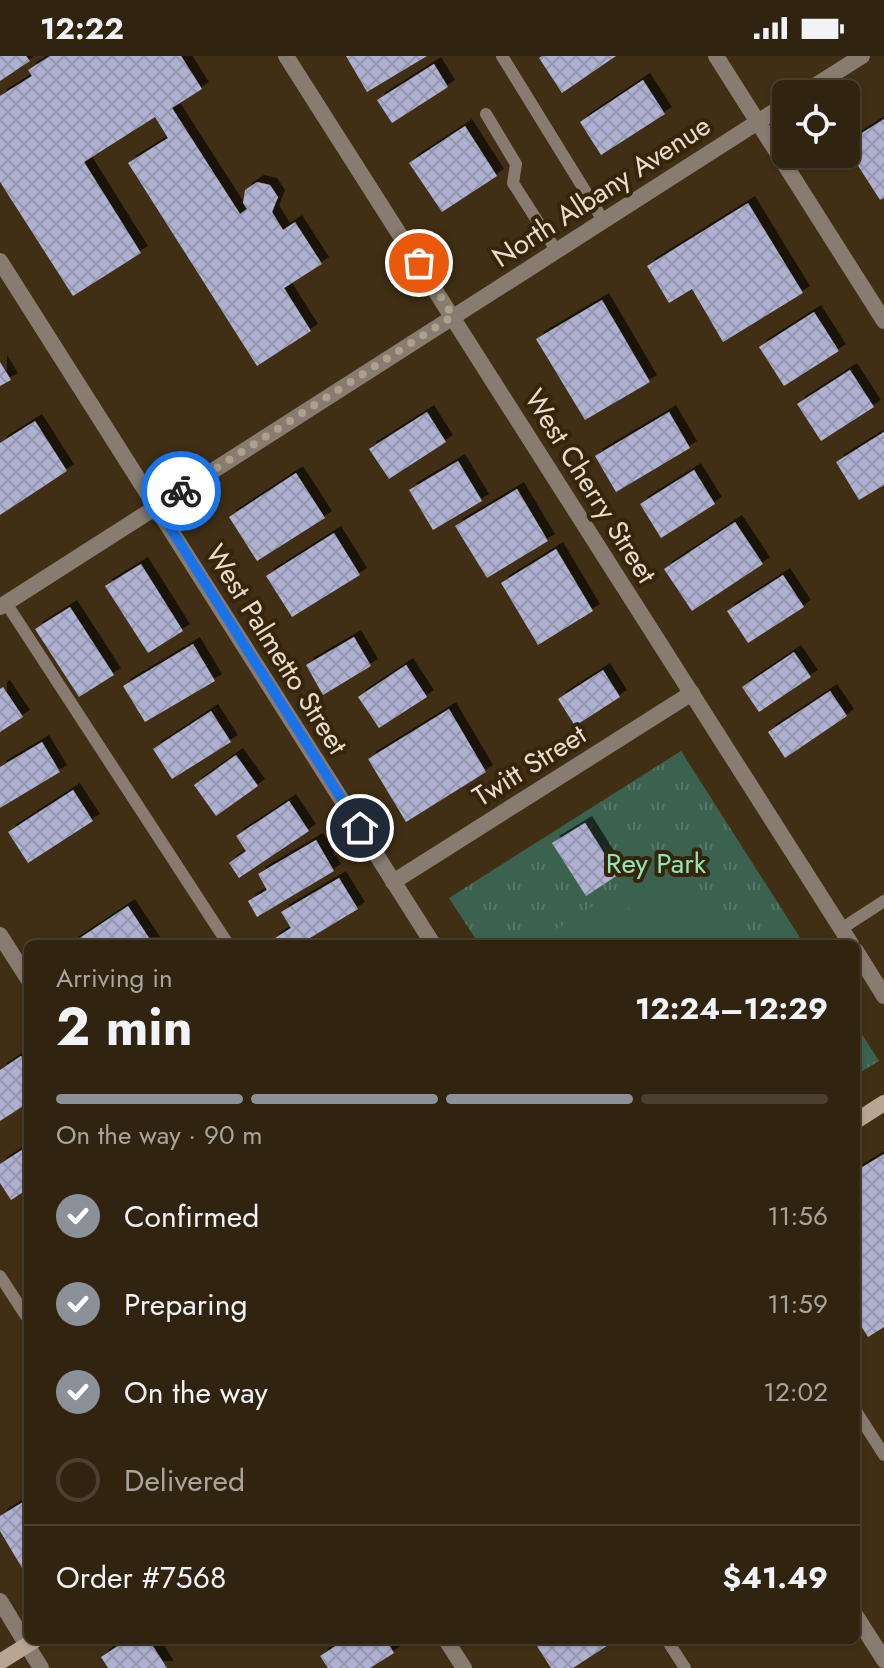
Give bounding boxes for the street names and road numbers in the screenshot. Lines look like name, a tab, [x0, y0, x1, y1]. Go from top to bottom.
street label: North Albany Avenue	[484, 105, 719, 278]
street label: West Cherry Street	[514, 381, 667, 592]
street label: West Palmetto Street	[195, 536, 358, 763]
street label: Twitt Street	[464, 714, 594, 817]

